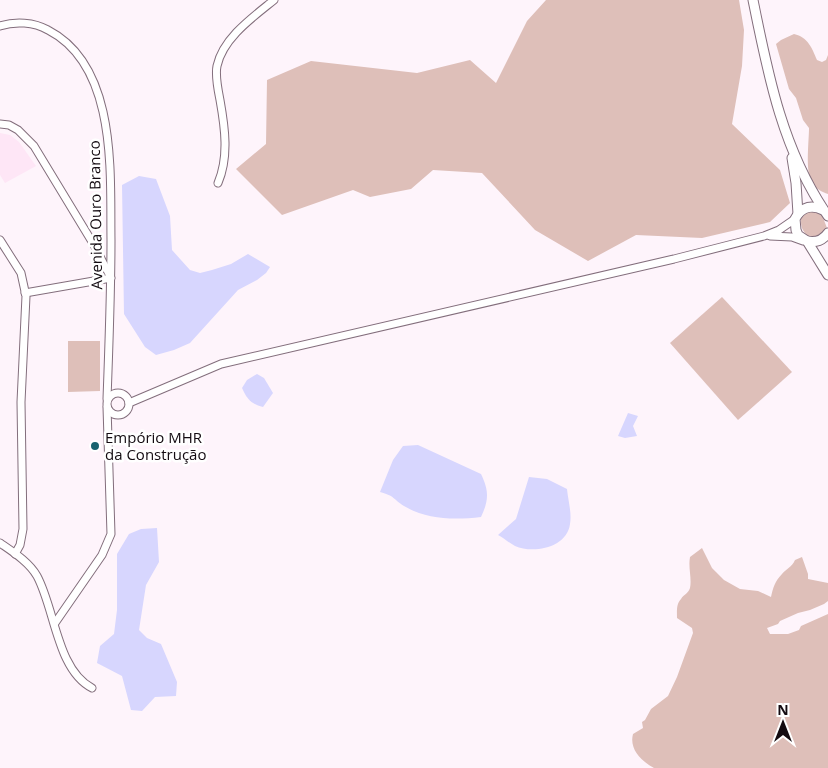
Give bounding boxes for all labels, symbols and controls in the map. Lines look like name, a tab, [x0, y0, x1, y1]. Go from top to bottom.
street label: Avenida Ouro Branco	[84, 140, 106, 290]
place label: Empório MHR da Construção	[105, 427, 206, 464]
marker: Empório MHR da Construção	[89, 440, 101, 452]
north arrow	[758, 698, 808, 748]
text: N	[777, 700, 789, 719]

